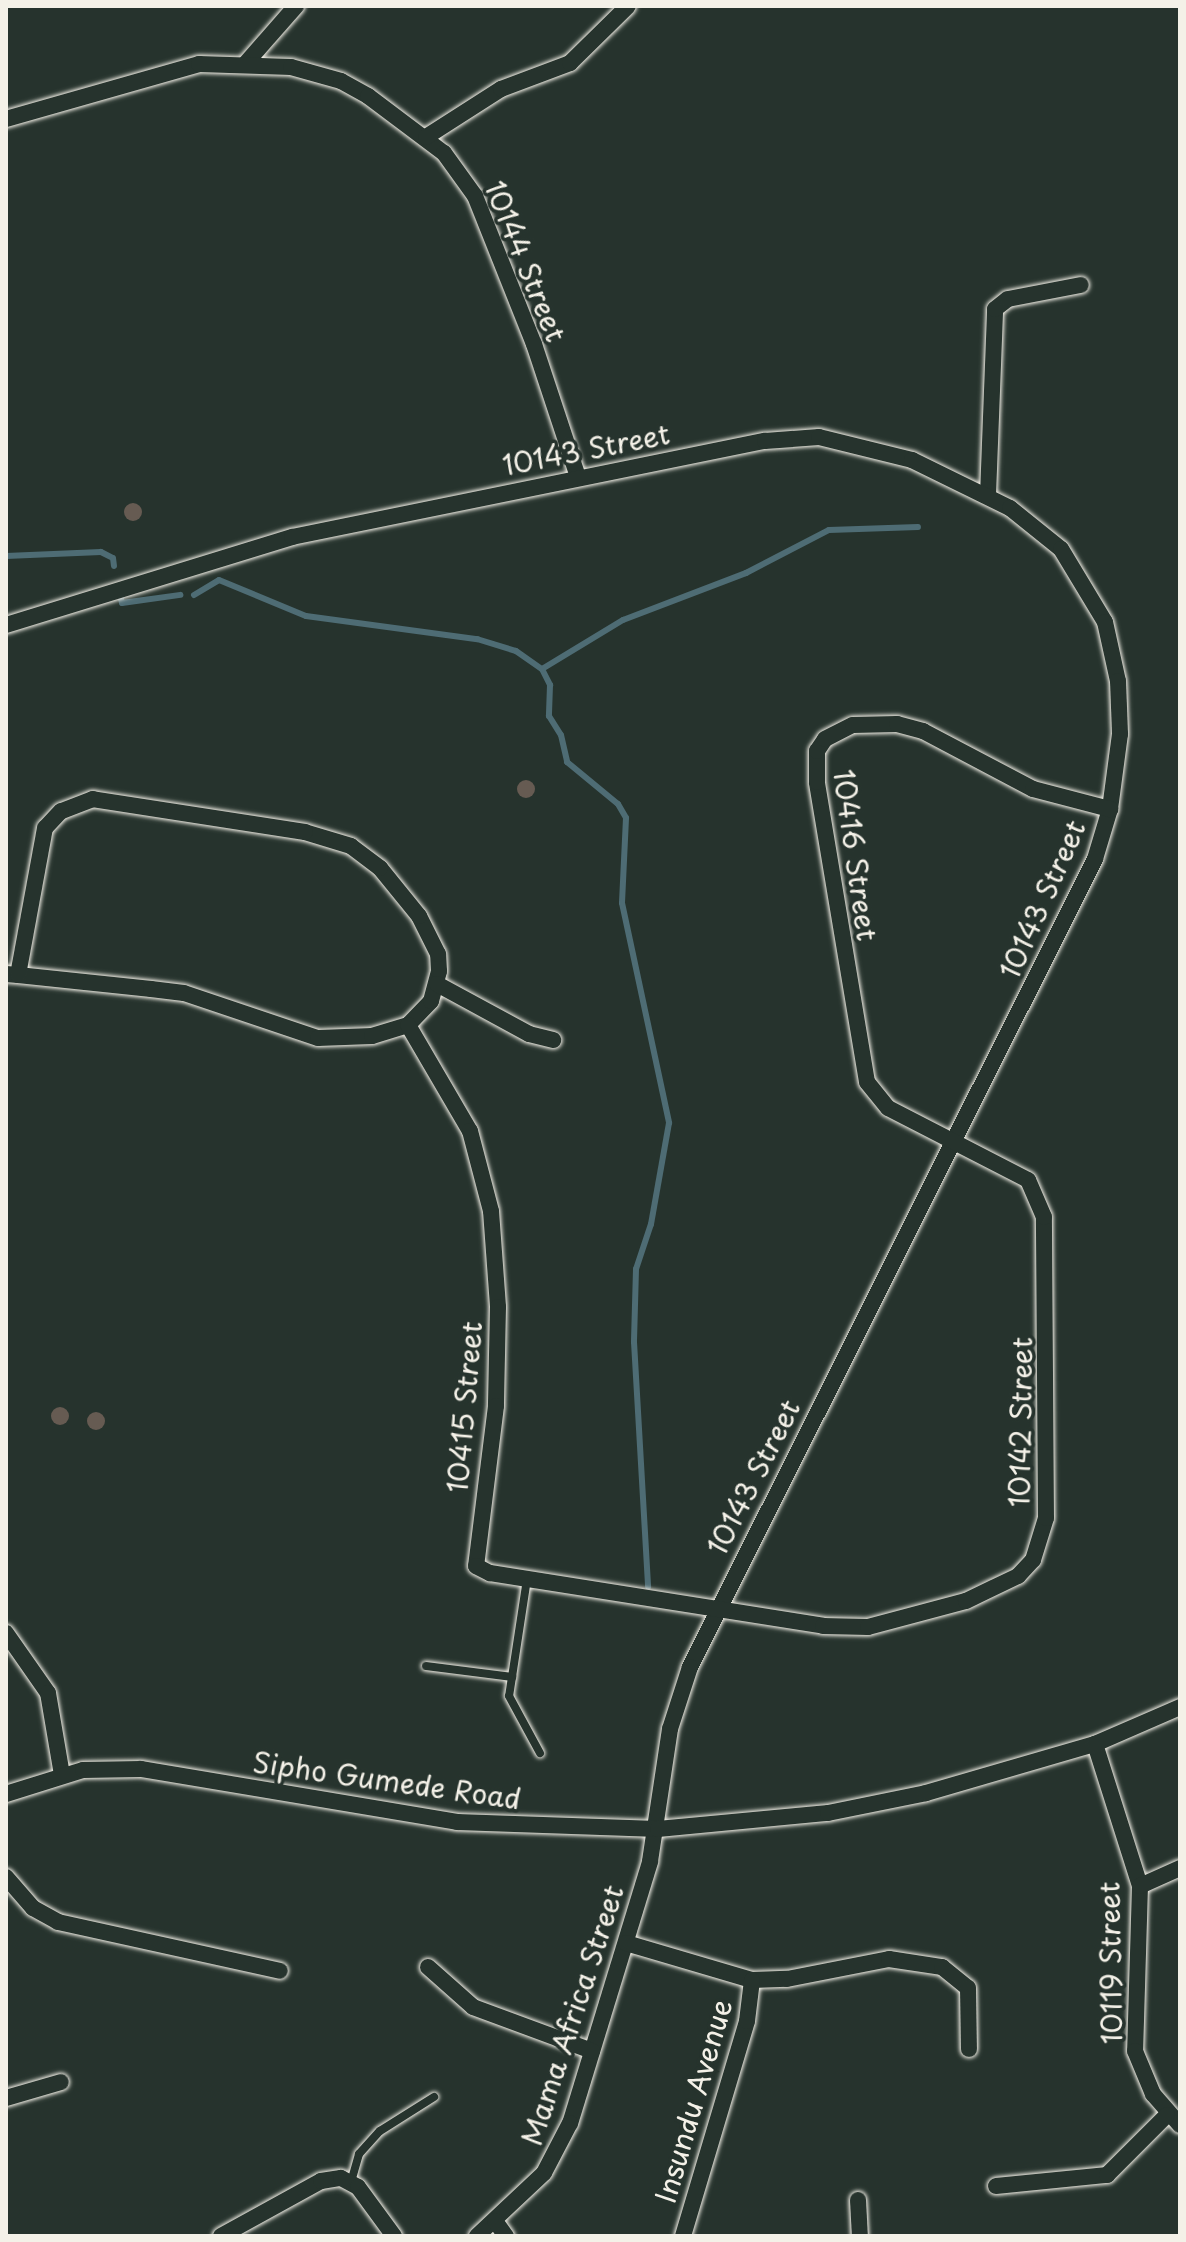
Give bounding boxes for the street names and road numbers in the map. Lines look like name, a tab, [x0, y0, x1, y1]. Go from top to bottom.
street label: 10144 Street	[478, 174, 574, 348]
street label: 10143 Street	[498, 416, 674, 482]
street label: 10416 Street	[827, 767, 885, 943]
street label: 10143 Street	[991, 813, 1093, 985]
street label: 10415 Street	[440, 1320, 488, 1494]
street label: 10142 Street	[1002, 1335, 1038, 1509]
street label: 10143 Street	[699, 1392, 807, 1562]
street label: Sipho Gumede Road	[250, 1744, 524, 1816]
street label: Mama Africa Street	[514, 1880, 630, 2150]
street label: 10119 Street	[1092, 1881, 1128, 2045]
street label: Insundu Avenue	[648, 1996, 738, 2206]

